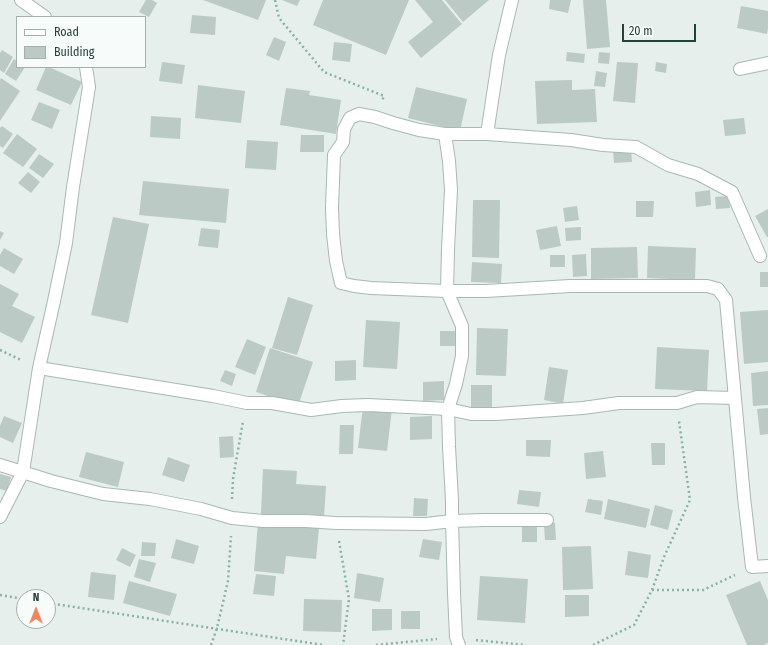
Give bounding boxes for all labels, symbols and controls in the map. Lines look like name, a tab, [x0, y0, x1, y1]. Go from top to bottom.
legend	[16, 16, 146, 68]
scale bar	[624, 16, 698, 42]
text: 20 m	[629, 24, 653, 38]
text: Road	[54, 25, 79, 39]
text: Building	[54, 45, 94, 59]
north arrow	[16, 589, 56, 629]
text: N	[33, 591, 39, 604]

